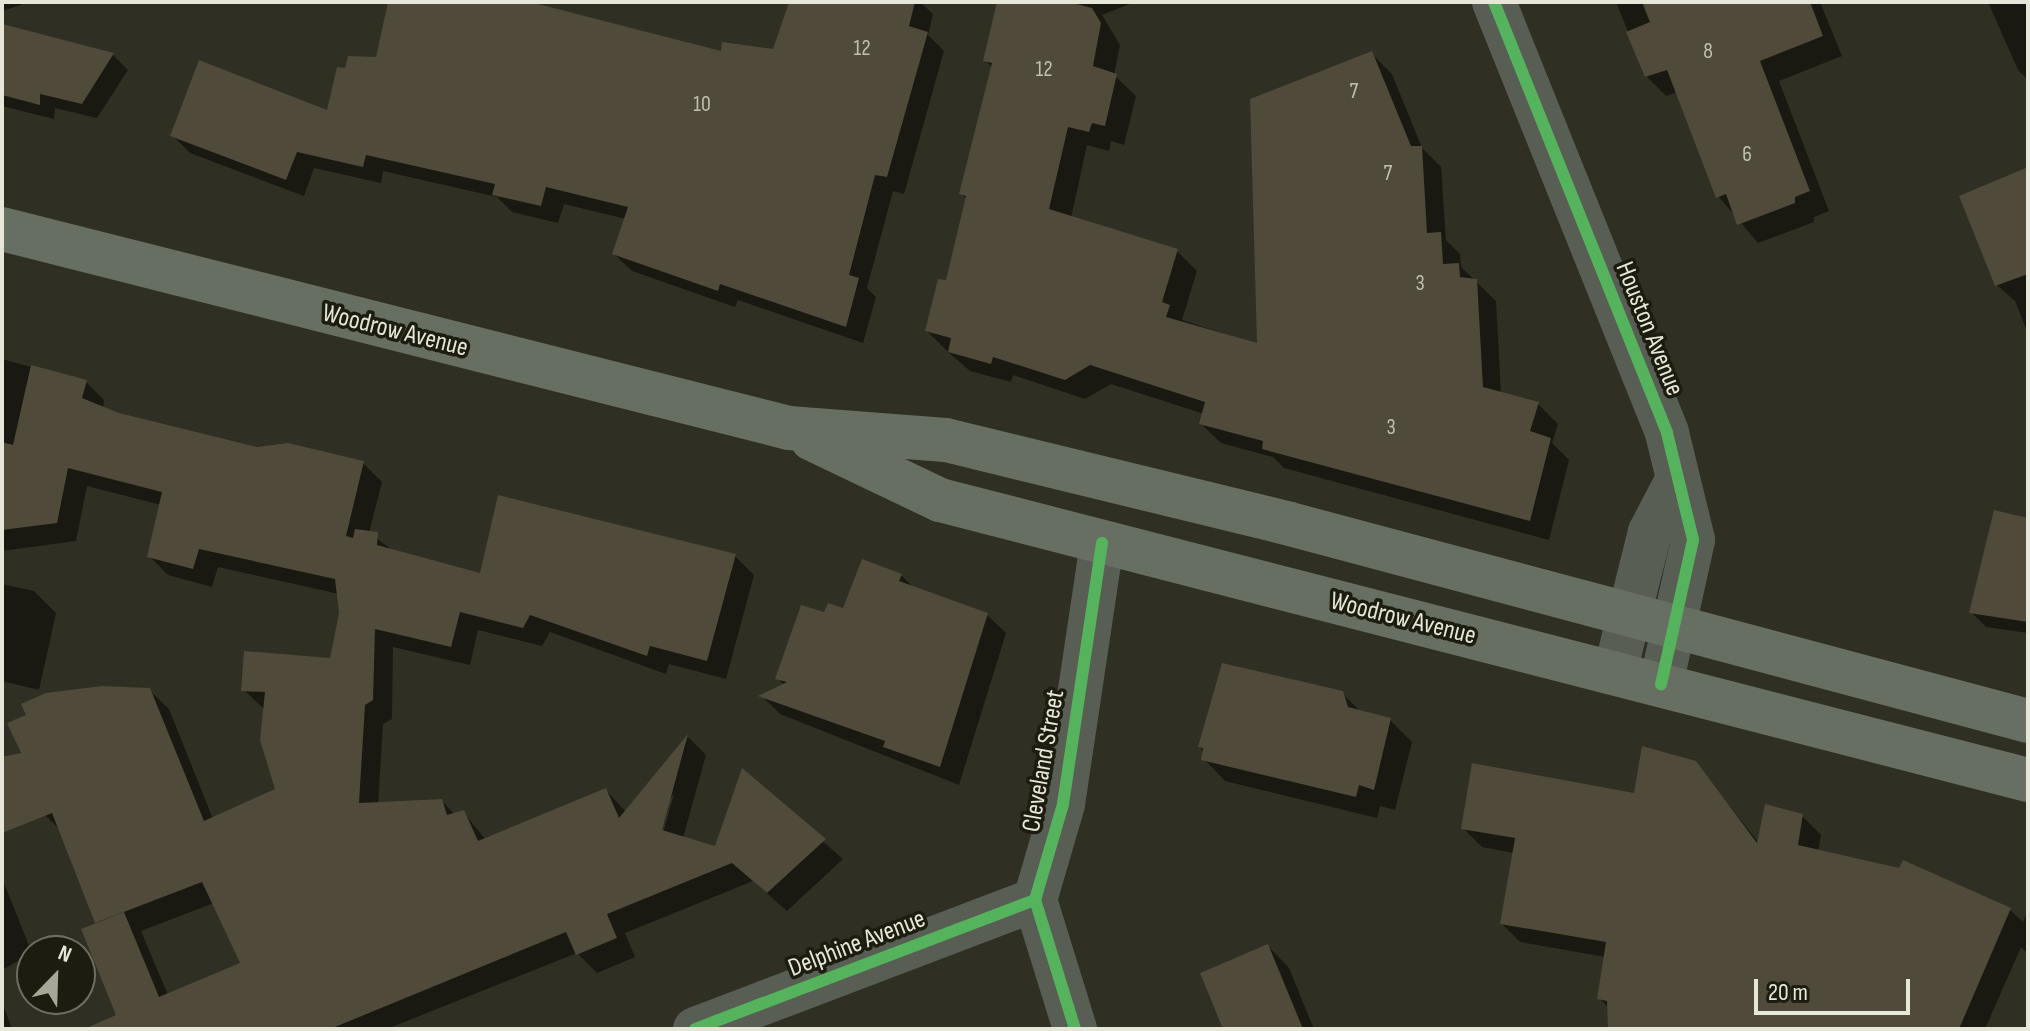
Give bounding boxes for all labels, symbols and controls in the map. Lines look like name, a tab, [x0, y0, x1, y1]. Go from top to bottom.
house number: 12	[853, 36, 871, 62]
house number: 8	[1703, 39, 1713, 65]
house number: 12	[1035, 57, 1053, 83]
house number: 7	[1350, 79, 1358, 105]
house number: 10	[693, 92, 711, 118]
house number: 6	[1742, 142, 1752, 168]
house number: 7	[1384, 161, 1392, 187]
street label: Houston Avenue	[1608, 258, 1690, 400]
house number: 3	[1415, 271, 1425, 297]
street label: Woodrow Avenue	[319, 298, 471, 364]
house number: 3	[1386, 415, 1396, 441]
street label: Woodrow Avenue	[1327, 586, 1479, 652]
street label: Cleveland Street	[1016, 687, 1072, 835]
street label: Delphine Avenue	[784, 904, 930, 984]
north arrow	[16, 935, 96, 1015]
text: N	[54, 940, 75, 969]
scale bar	[1758, 963, 1914, 1013]
text: 20 m	[1768, 978, 1808, 1007]

